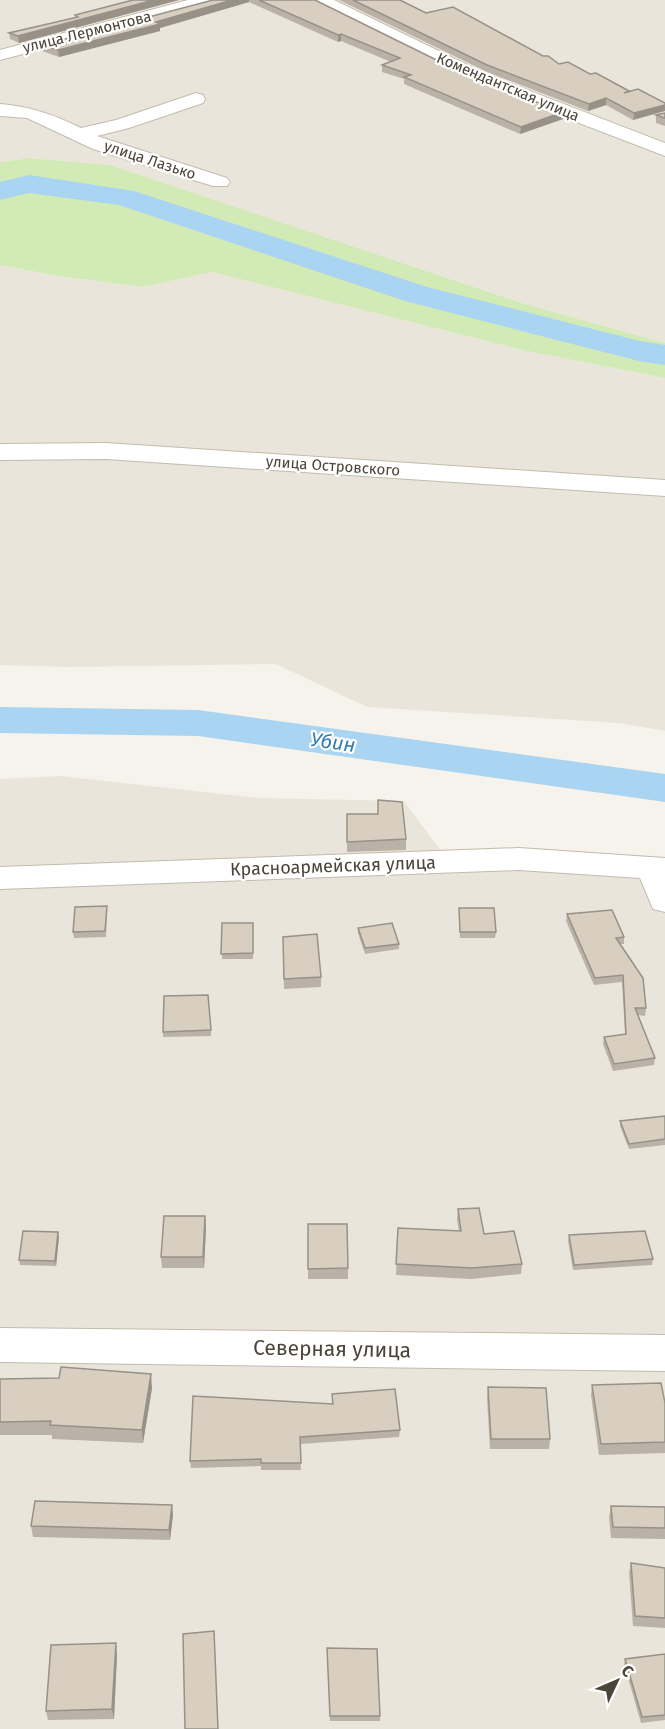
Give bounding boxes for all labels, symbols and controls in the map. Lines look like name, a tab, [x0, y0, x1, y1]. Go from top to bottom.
street label: улица Лермонтова	[21, 7, 153, 57]
street label: Комендантская улица	[434, 49, 582, 125]
street label: улица Лазько	[102, 137, 198, 183]
street label: улица Островского	[265, 452, 401, 480]
water label: Убин	[309, 727, 357, 757]
street label: Красноармейская улица	[230, 851, 436, 881]
street label: Северная улица	[253, 1335, 411, 1363]
north arrow	[587, 1651, 647, 1711]
text: С	[617, 1661, 638, 1681]

